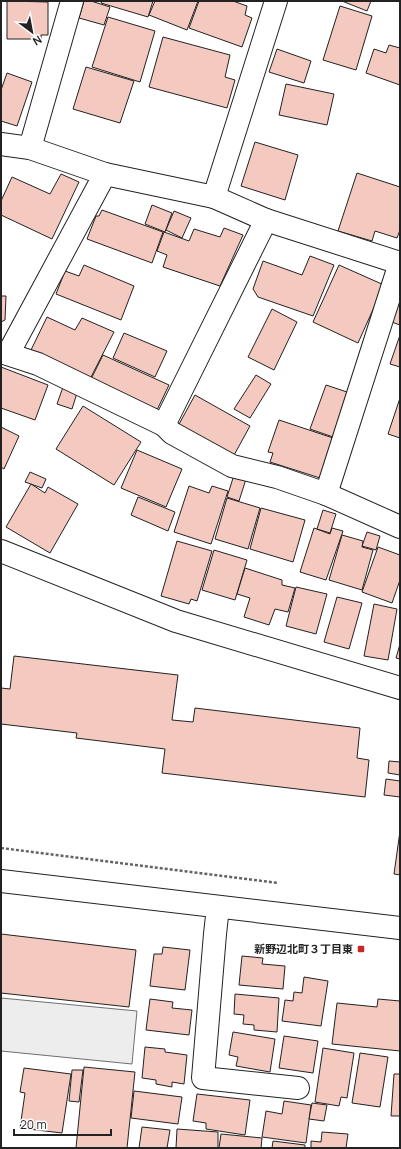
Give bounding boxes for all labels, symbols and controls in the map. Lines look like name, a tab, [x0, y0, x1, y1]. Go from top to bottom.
north arrow	[12, 12, 52, 52]
text: N	[30, 32, 45, 49]
place label: 新野辺北町３丁目東	[254, 941, 353, 956]
marker: 新野辺北町３丁目東	[356, 944, 366, 954]
scale bar	[14, 1111, 111, 1137]
text: 20 m	[20, 1116, 47, 1133]

